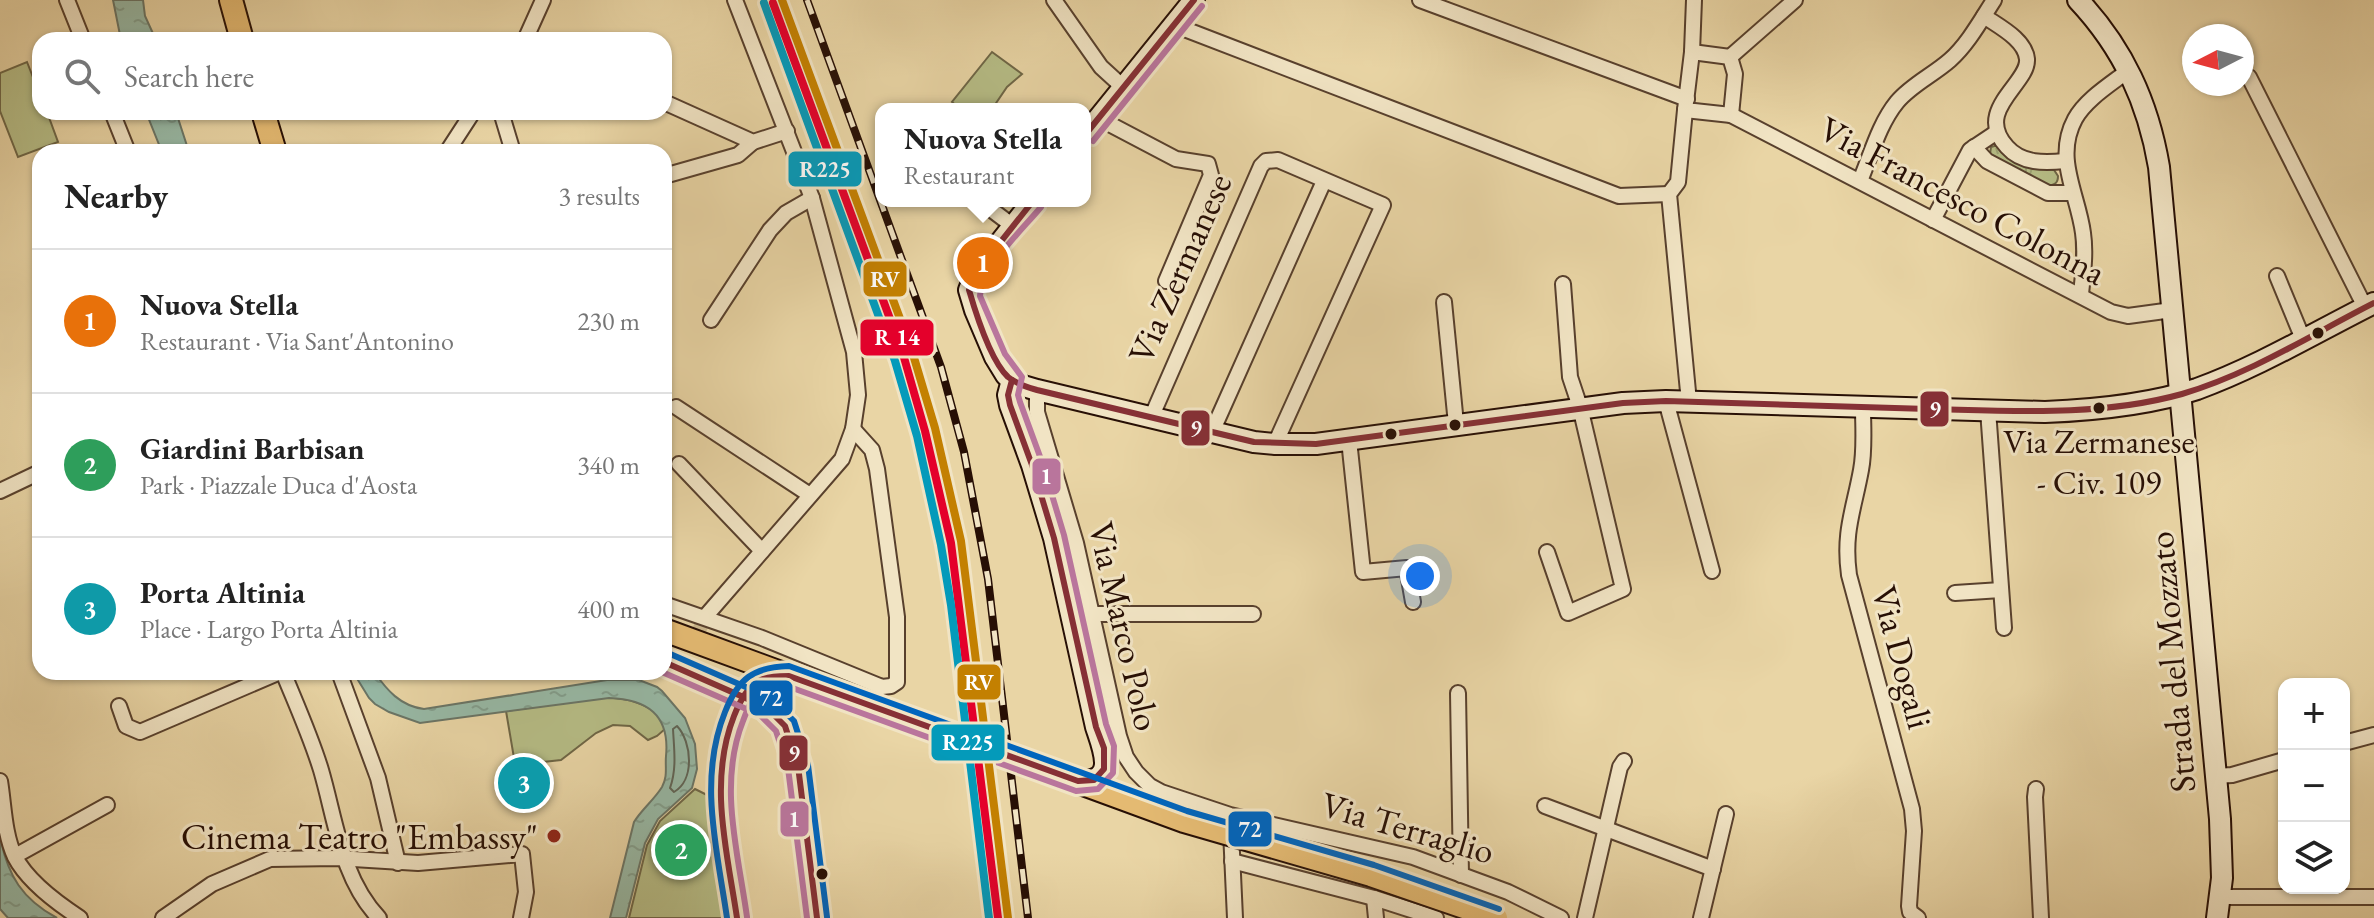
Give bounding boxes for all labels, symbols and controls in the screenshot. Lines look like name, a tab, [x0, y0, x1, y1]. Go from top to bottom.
north arrow	[2182, 24, 2254, 96]
search box	[32, 32, 672, 120]
icon: search	[60, 54, 104, 98]
text: Search here	[124, 57, 254, 96]
popup	[875, 103, 1091, 207]
street label: Via Francesco Colonna	[1811, 105, 2115, 296]
text: Nuova Stella	[904, 119, 1062, 158]
line badge: R225	[787, 150, 863, 188]
text: R225	[799, 155, 851, 184]
text: Restaurant	[904, 158, 1014, 192]
street label: Via Zermanese	[1117, 166, 1242, 370]
text: Nearby	[64, 174, 168, 218]
text: 3 results	[559, 179, 640, 213]
pin: 1	[957, 233, 1009, 293]
line badge: RV	[862, 260, 908, 298]
text: RV	[870, 265, 900, 294]
text: Nuova Stella	[140, 285, 298, 324]
text: 1	[83, 304, 97, 338]
text: 230 m	[577, 304, 640, 338]
line badge: R 14	[859, 318, 935, 357]
text: R 14	[874, 323, 920, 352]
text: Restaurant · Via Sant'Antonino	[140, 324, 454, 358]
unlabelled marker	[2310, 325, 2326, 341]
line badge: 9	[1919, 390, 1950, 428]
text: 9	[1929, 395, 1941, 424]
marker: Via Zermanese - Civ. 109	[2091, 400, 2107, 416]
line badge: 9	[1180, 409, 1211, 447]
text: 9	[1190, 414, 1202, 443]
unlabelled marker	[1447, 417, 1463, 433]
place label: Via Zermanese - Civ. 109	[2003, 419, 2195, 504]
unlabelled marker	[1383, 426, 1399, 442]
text: Giardini Barbisan	[140, 429, 364, 468]
text: 2	[83, 448, 97, 482]
text: 340 m	[577, 448, 640, 482]
line badge: 1	[1031, 457, 1062, 496]
text: 1	[1040, 462, 1052, 491]
text: Park · Piazzale Duca d'Aosta	[140, 468, 417, 502]
street label: Via Marco Polo	[1078, 517, 1171, 735]
street label: Strada del Mozzato	[2137, 529, 2206, 794]
your location	[1400, 556, 1440, 596]
text: Porta Altinia	[140, 573, 305, 612]
street label: Via Dogali	[1861, 580, 1944, 734]
text: 3	[83, 592, 97, 626]
text: 400 m	[577, 592, 640, 626]
text: Place · Largo Porta Altinia	[140, 612, 398, 646]
line badge: RV	[956, 663, 1002, 701]
text: RV	[964, 668, 994, 697]
map controls	[2278, 678, 2350, 894]
button: +	[2278, 678, 2350, 750]
line badge: 72	[748, 679, 794, 717]
text: 72	[759, 684, 783, 713]
line badge: R225	[930, 723, 1006, 762]
text: R225	[942, 728, 994, 757]
line badge: 9	[778, 734, 809, 772]
text: 9	[788, 739, 800, 768]
button: −	[2278, 750, 2350, 822]
pin: 3	[498, 753, 550, 813]
street label: Via Terraglio	[1316, 780, 1500, 875]
line badge: 1	[779, 800, 810, 838]
text: 1	[788, 805, 800, 834]
line badge: 72	[1227, 810, 1273, 848]
place label: Cinema Teatro "Embassy"	[181, 813, 538, 860]
text: 72	[1238, 815, 1262, 844]
pin: 2	[655, 820, 707, 880]
button: layers	[2278, 822, 2350, 894]
marker: Cinema Teatro "Embassy"	[545, 827, 563, 845]
unlabelled marker	[814, 866, 830, 882]

